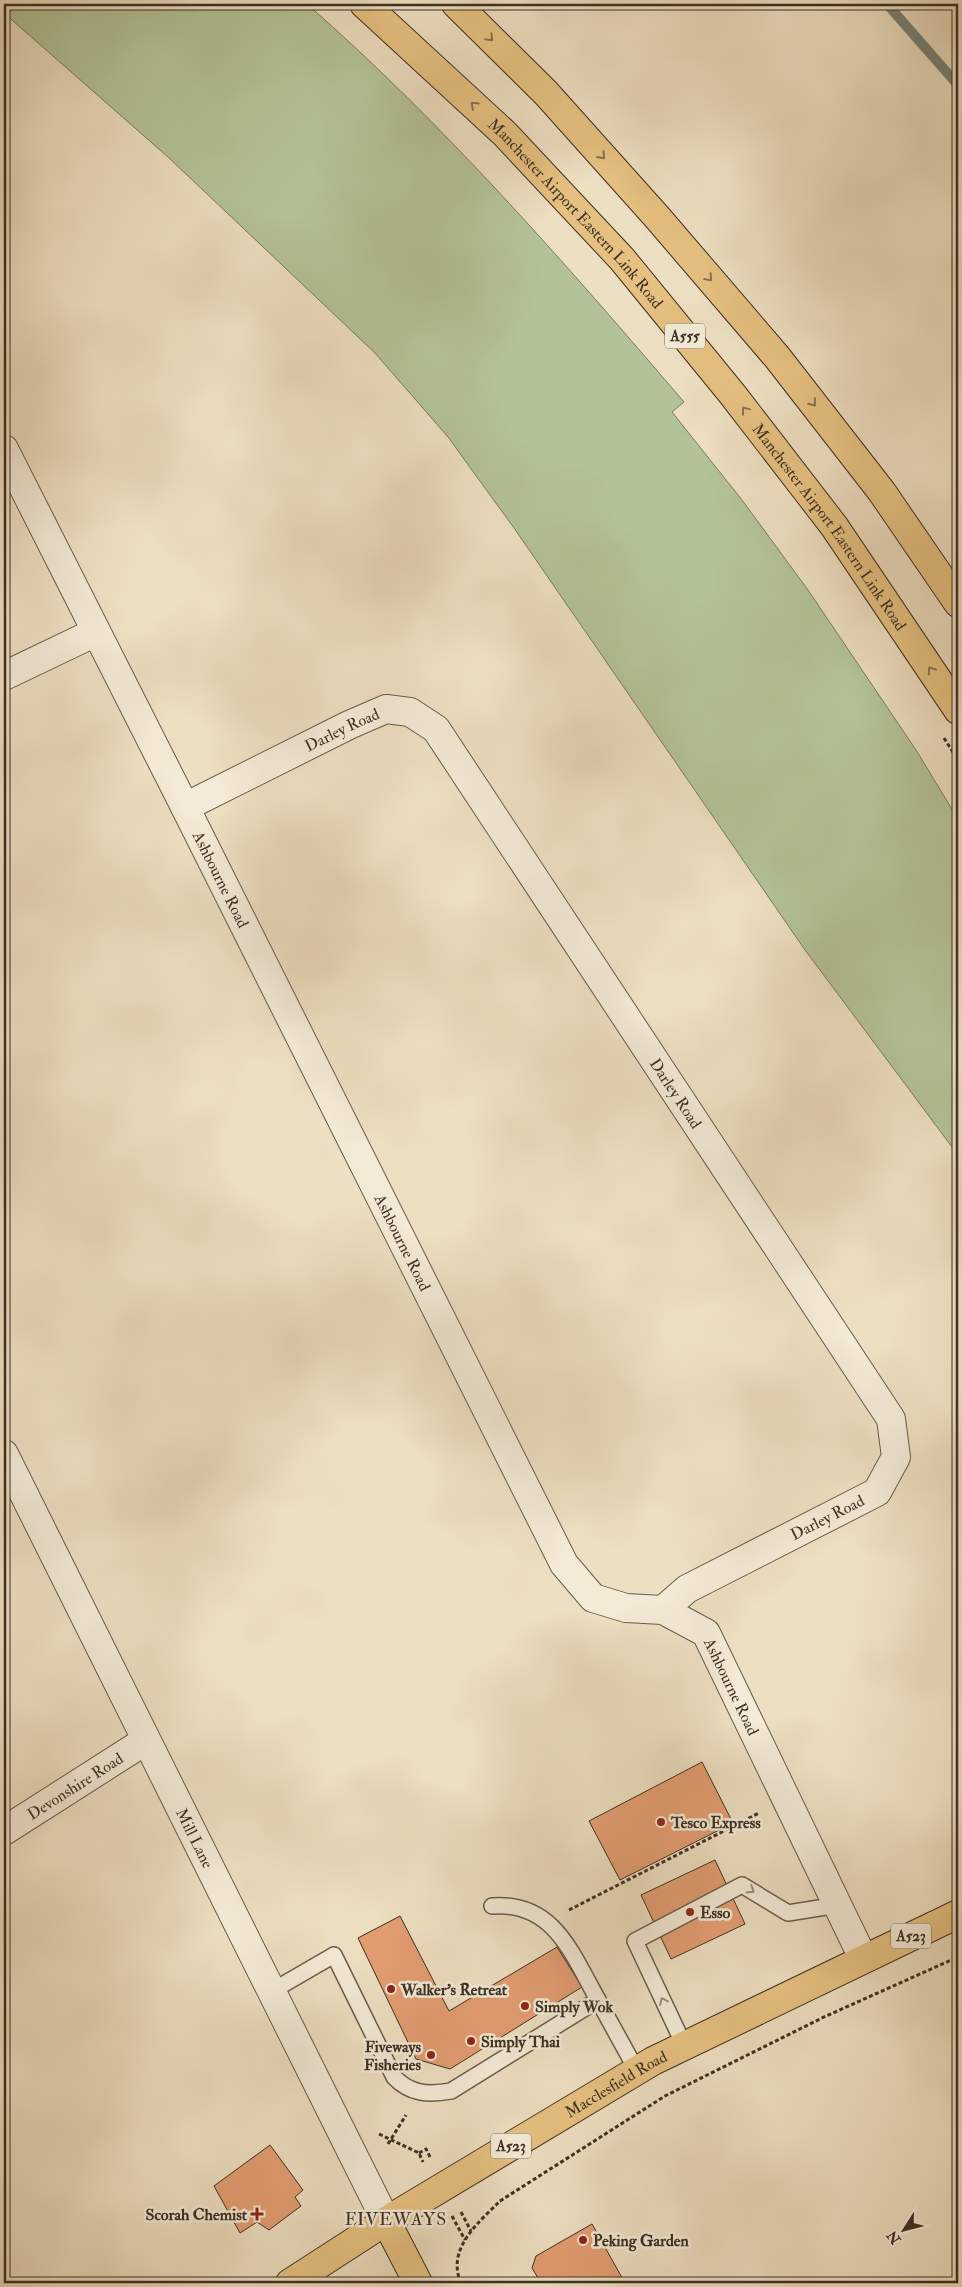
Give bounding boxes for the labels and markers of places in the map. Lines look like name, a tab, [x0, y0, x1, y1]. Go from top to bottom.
place label: Tesco Express	[670, 1813, 761, 1834]
marker: Tesco Express	[655, 1816, 667, 1828]
place label: Esso	[700, 1903, 730, 1923]
marker: Esso	[684, 1906, 696, 1918]
place label: Walker's Retreat	[400, 1980, 508, 2000]
marker: Walker's Retreat	[385, 1983, 397, 1995]
place label: Simply Wok	[535, 1997, 613, 2018]
marker: Simply Wok	[519, 2000, 531, 2012]
place label: Simply Thai	[481, 2032, 561, 2053]
marker: Simply Thai	[465, 2035, 477, 2047]
place label: Fiveways Fisheries	[364, 2037, 422, 2075]
marker: Fiveways Fisheries	[425, 2049, 437, 2061]
place label: Scorah Chemist	[146, 2205, 248, 2225]
marker: Scorah Chemist	[251, 2208, 263, 2220]
place label: Peking Garden	[593, 2231, 689, 2252]
marker: Peking Garden	[577, 2234, 589, 2246]

